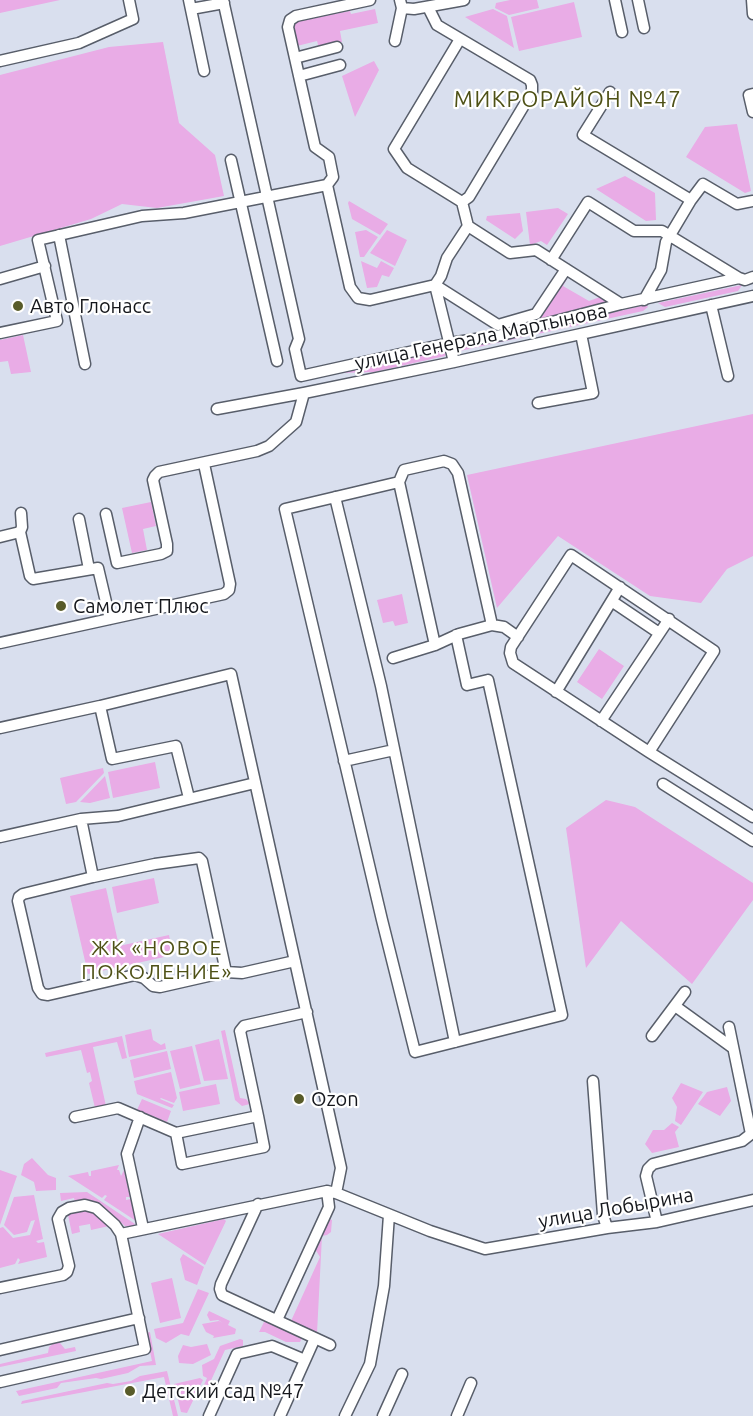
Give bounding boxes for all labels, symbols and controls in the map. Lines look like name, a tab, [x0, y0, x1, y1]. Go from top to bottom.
district label: МИКРОРАЙОН №47	[454, 87, 682, 113]
place label: Авто Глонасс	[30, 294, 151, 318]
marker: Авто Глонасс	[11, 299, 25, 313]
street label: улица Генерала Мартынова	[353, 299, 609, 375]
place label: Самолет Плюс	[73, 594, 209, 618]
marker: Самолет Плюс	[54, 599, 68, 613]
district label: ЖК «НОВОЕ ПОКОЛЕНИЕ»	[81, 935, 233, 985]
place label: Ozon	[311, 1087, 359, 1111]
marker: Ozon	[292, 1092, 306, 1106]
street label: улица Лобырина	[537, 1183, 695, 1233]
place label: Детский сад №47	[142, 1379, 304, 1403]
marker: Детский сад №47	[123, 1384, 137, 1398]

